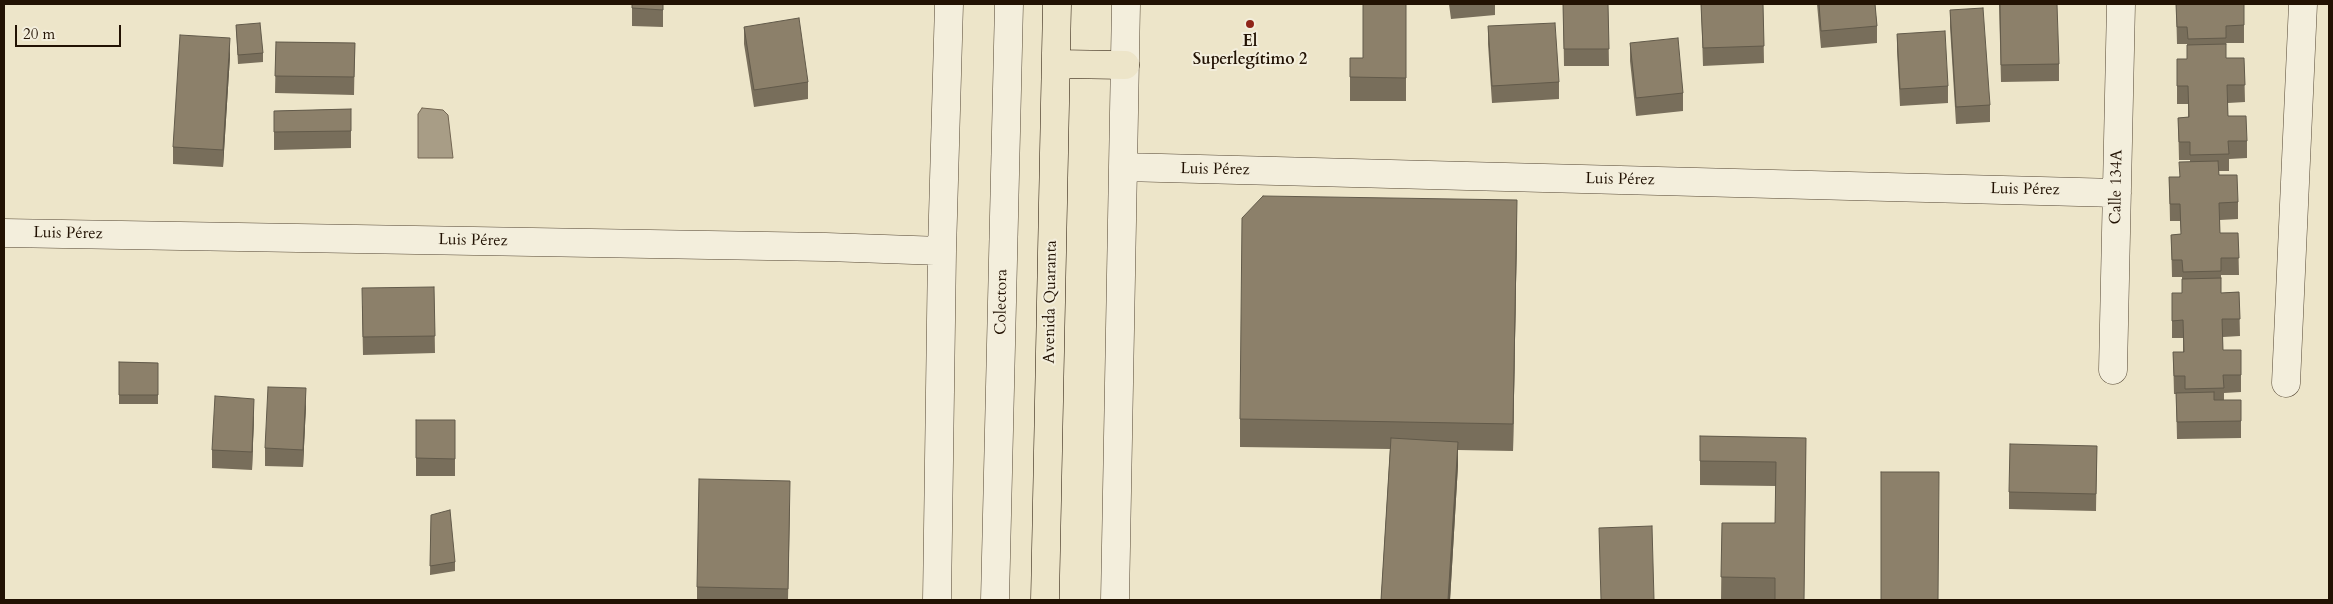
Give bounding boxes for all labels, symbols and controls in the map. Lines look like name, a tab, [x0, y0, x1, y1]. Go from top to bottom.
scale bar	[18, 15, 124, 47]
marker: El Superlegítimo 2	[1244, 18, 1256, 30]
text: 20 m	[23, 24, 55, 44]
place label: El Superlegítimo 2	[1193, 32, 1307, 70]
street label: Calle 134A	[2107, 149, 2127, 225]
street label: Luis Pérez	[1180, 160, 1250, 180]
street label: Luis Pérez	[1585, 170, 1655, 190]
street label: Luis Pérez	[1990, 180, 2060, 200]
street label: Luis Pérez	[33, 224, 103, 244]
street label: Luis Pérez	[438, 231, 508, 251]
street label: Avenida Quaranta	[1040, 240, 1062, 364]
street label: Colectora	[992, 269, 1012, 335]

